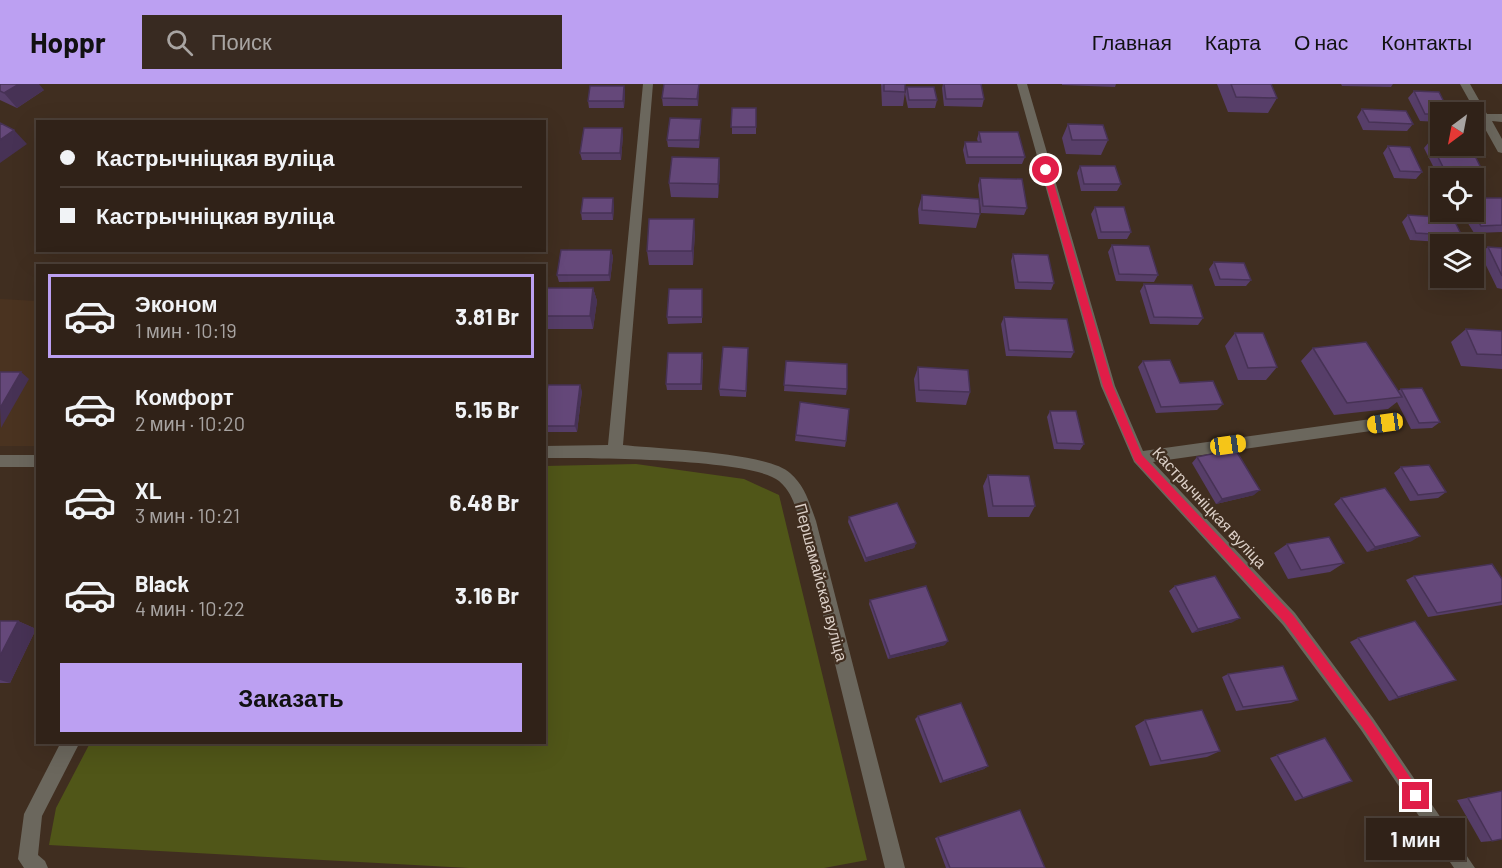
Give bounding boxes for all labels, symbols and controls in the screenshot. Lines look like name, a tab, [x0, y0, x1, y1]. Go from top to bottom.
search box	[142, 15, 562, 69]
text: Hoppr	[30, 25, 106, 59]
icon: search	[163, 26, 196, 59]
text: Поиск	[211, 28, 272, 54]
text: Главная	[1092, 29, 1172, 54]
text: Карта	[1205, 29, 1261, 54]
text: О нас	[1294, 29, 1348, 54]
text: Контакты	[1381, 29, 1472, 54]
north arrow	[1430, 102, 1484, 156]
map controls	[1430, 102, 1484, 288]
text: Кастрычніцкая вуліца	[96, 144, 334, 170]
route start	[1032, 156, 1059, 183]
button: locate	[1430, 168, 1484, 222]
text: Кастрычніцкая вуліца	[96, 202, 334, 228]
button: layers	[1430, 234, 1484, 288]
icon: car	[63, 289, 117, 343]
text: Эконом	[135, 290, 218, 316]
text: 3.81 Br	[455, 303, 519, 329]
text: 1 мин · 10:19	[135, 318, 237, 342]
icon: car	[63, 382, 117, 436]
text: Комфорт	[135, 383, 234, 409]
text: 5.15 Br	[455, 396, 519, 422]
text: 2 мин · 10:20	[135, 411, 245, 435]
car	[1366, 412, 1404, 434]
car	[1209, 434, 1247, 456]
street label: Кастрычніцкая вуліца	[1149, 442, 1271, 572]
icon: car	[63, 475, 117, 529]
text: XL	[135, 477, 161, 503]
text: 6.48 Br	[450, 489, 519, 515]
street label: Першамайская вуліца	[792, 501, 852, 663]
text: 3 мин · 10:21	[135, 503, 240, 527]
icon: car	[63, 568, 117, 622]
text: Black	[135, 570, 189, 596]
text: 3.16 Br	[455, 582, 519, 608]
text: 4 мин · 10:22	[135, 596, 245, 620]
button: Заказать	[60, 663, 522, 732]
route end	[1402, 782, 1429, 809]
callout: 1 мин	[1366, 817, 1466, 859]
text: 1 мин	[1390, 827, 1441, 851]

